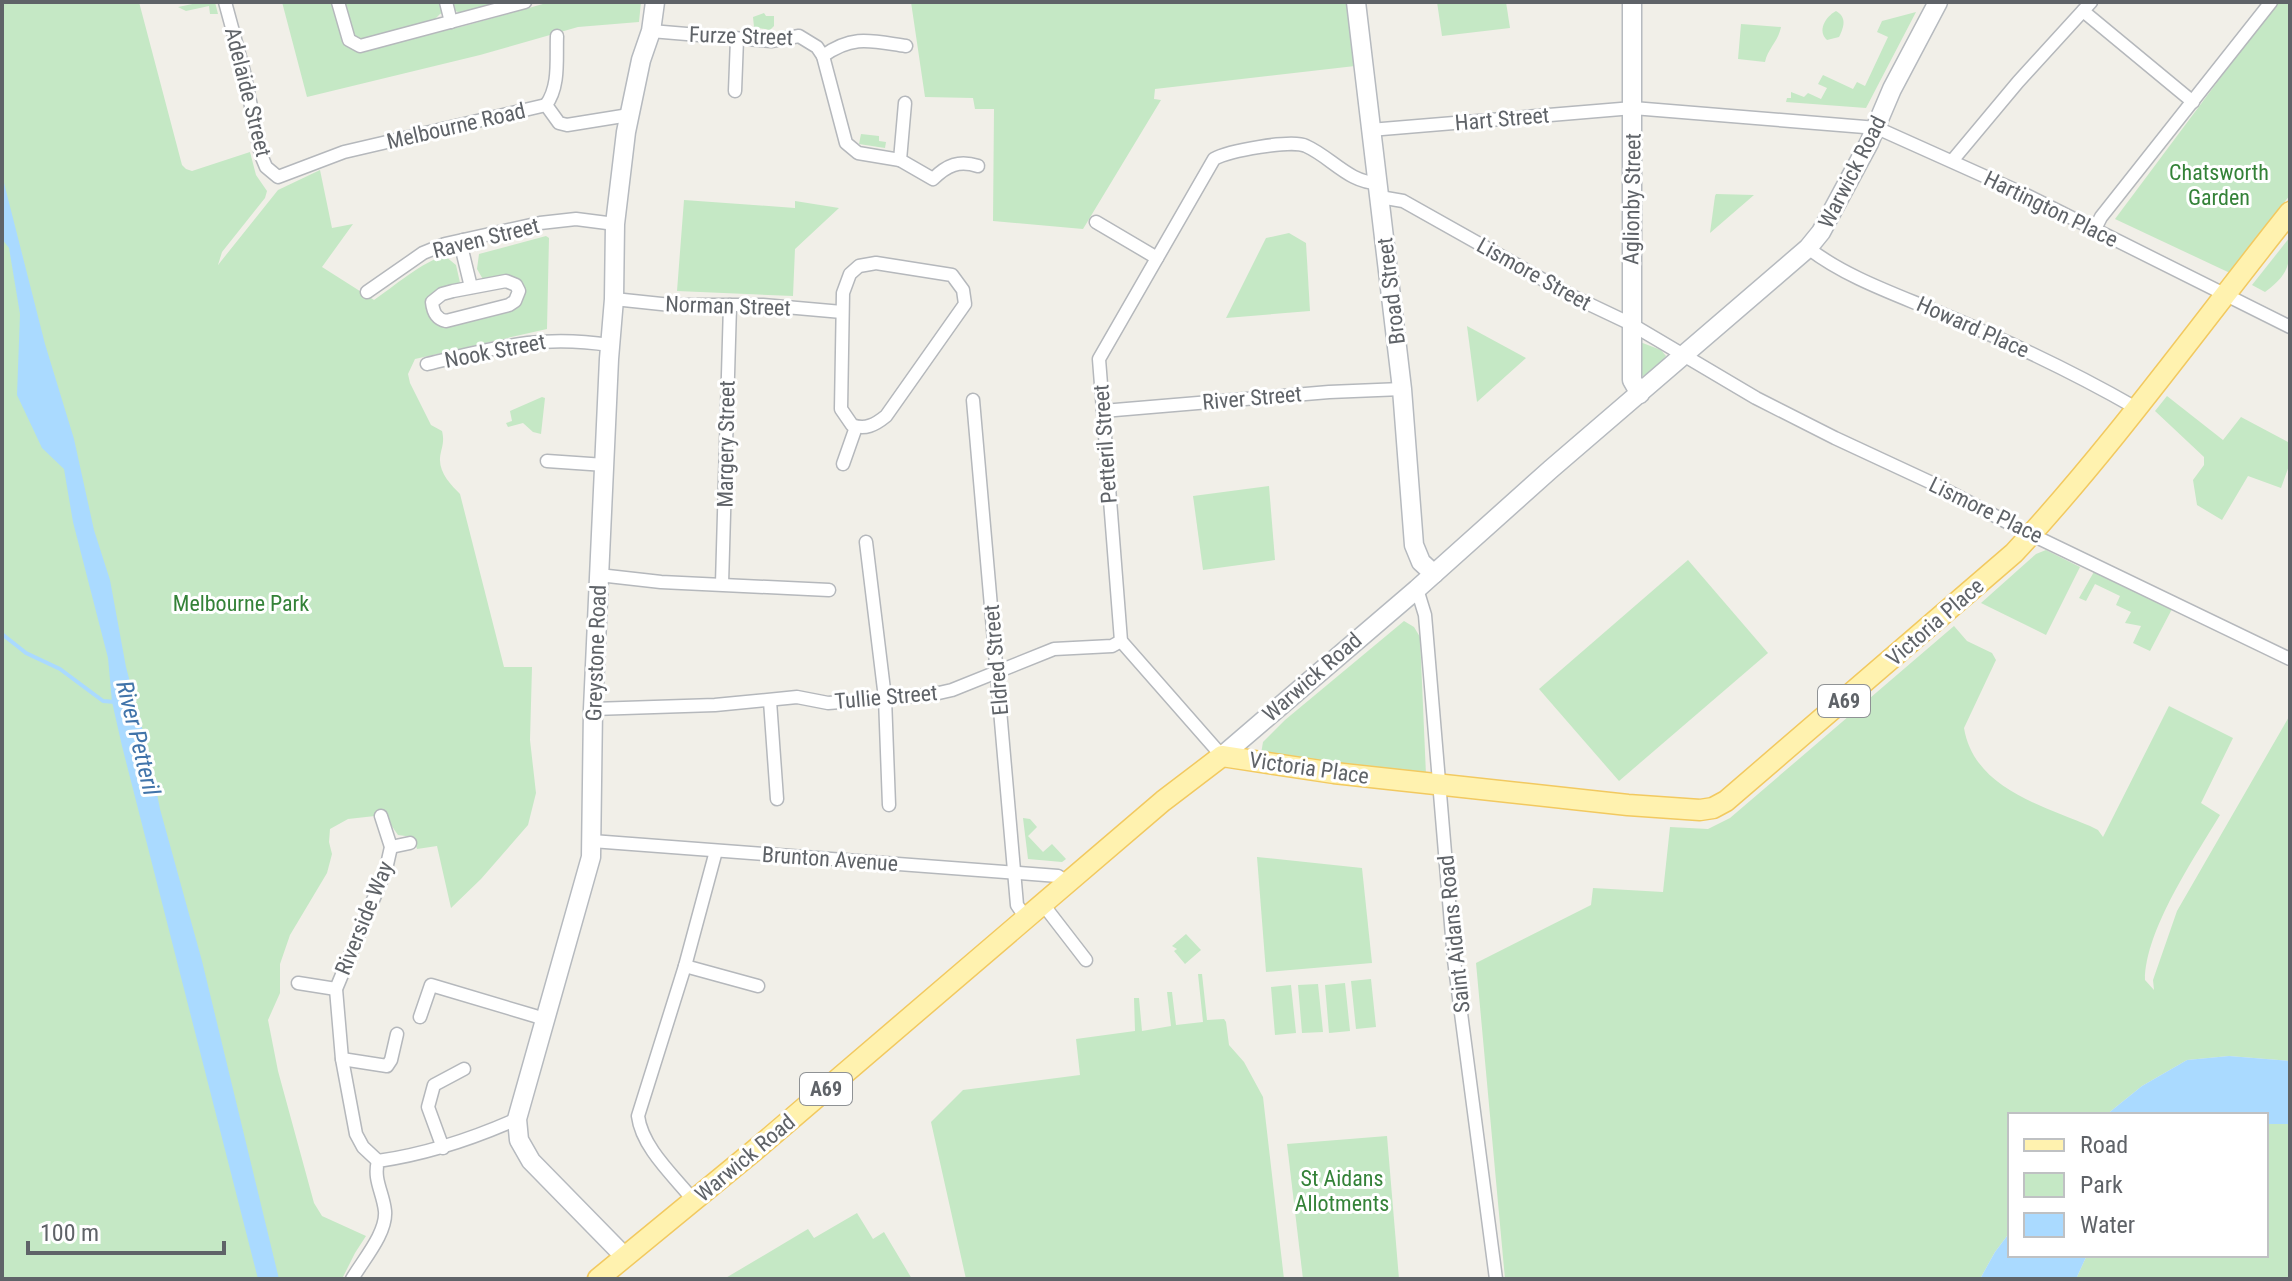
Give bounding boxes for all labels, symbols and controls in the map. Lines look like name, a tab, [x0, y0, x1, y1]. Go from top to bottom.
street label: Furze Street	[689, 22, 793, 50]
street label: Adelaide Street	[220, 25, 276, 159]
street label: Melbourne Road	[384, 98, 528, 154]
street label: Hart Street	[1454, 102, 1550, 136]
street label: Warwick Road	[1813, 112, 1891, 232]
street label: Aglionby Street	[1618, 133, 1646, 265]
park label: Chatsworth Garden	[2169, 160, 2269, 210]
street label: Hartington Place	[1980, 166, 2122, 252]
street label: Raven Street	[430, 213, 542, 263]
street label: Lismore Street	[1473, 232, 1595, 316]
street label: Broad Street	[1372, 236, 1410, 346]
street label: Norman Street	[665, 291, 791, 321]
street label: Howard Place	[1913, 291, 2033, 363]
street label: Nook Street	[442, 329, 548, 373]
street label: Margery Street	[712, 380, 740, 508]
street label: River Street	[1201, 381, 1303, 415]
street label: Petteril Street	[1088, 384, 1122, 504]
street label: Lismore Place	[1925, 472, 2047, 548]
street label: Victoria Place	[1881, 573, 1989, 671]
street label: Greystone Road	[581, 584, 611, 722]
park label: Melbourne Park	[173, 591, 309, 616]
street label: Eldred Street	[979, 604, 1013, 716]
street label: Warwick Road	[1258, 627, 1366, 727]
water label: River Petteril	[110, 678, 166, 799]
street label: Tullie Street	[834, 680, 938, 714]
road number: A69	[1818, 685, 1870, 717]
street label: Victoria Place	[1248, 747, 1370, 789]
street label: Brunton Avenue	[761, 842, 899, 876]
street label: Saint Aidans Road	[1433, 854, 1475, 1014]
street label: Riverside Way	[330, 858, 398, 978]
road number: A69	[800, 1073, 852, 1105]
street label: Warwick Road	[690, 1109, 800, 1207]
legend	[2008, 1113, 2268, 1257]
text: Road	[2080, 1131, 2128, 1159]
park label: St Aidans Allotments	[1295, 1166, 1389, 1216]
text: Park	[2080, 1171, 2123, 1199]
scale bar	[28, 1205, 224, 1255]
text: Water	[2080, 1211, 2135, 1239]
text: 100 m	[40, 1219, 99, 1247]

